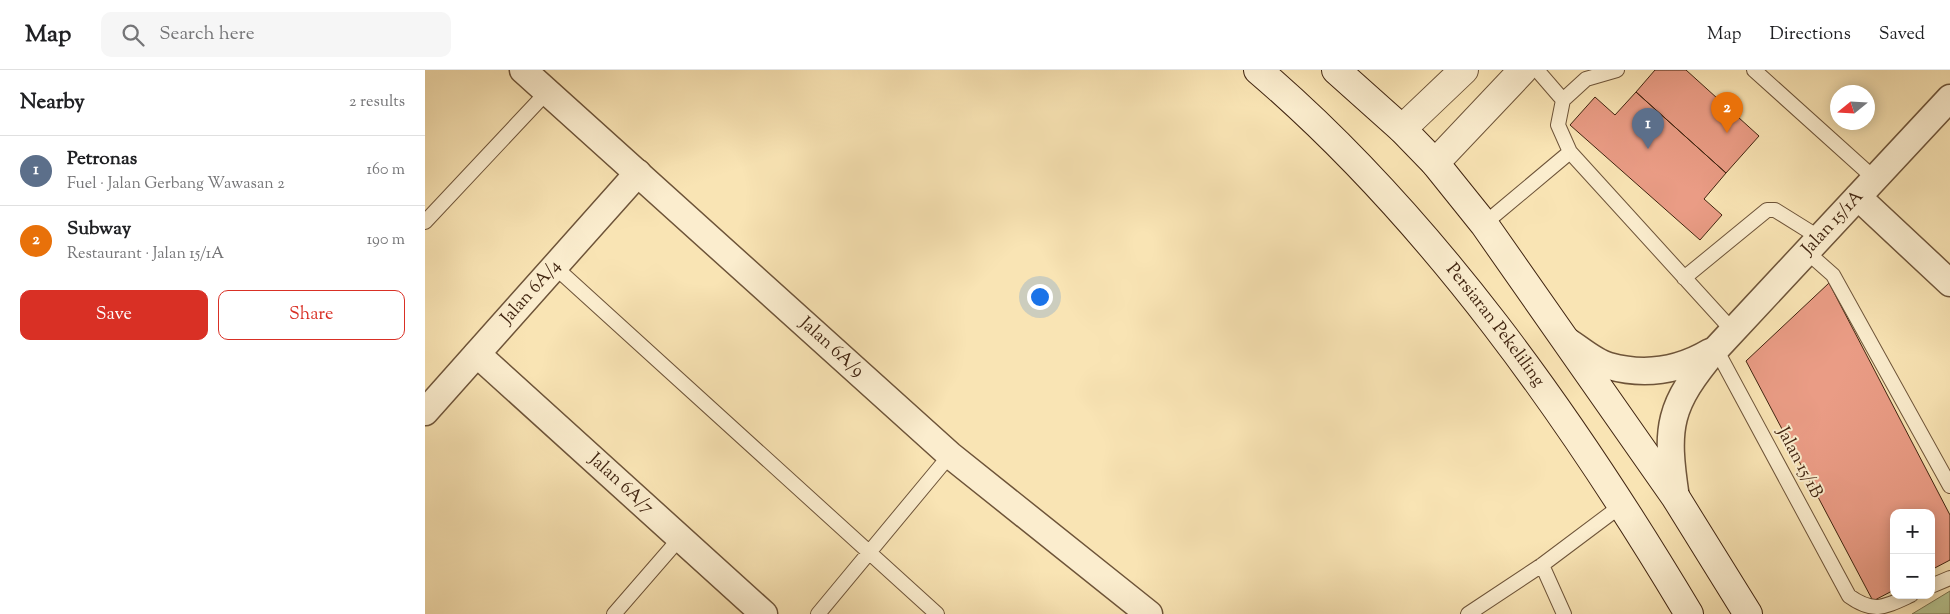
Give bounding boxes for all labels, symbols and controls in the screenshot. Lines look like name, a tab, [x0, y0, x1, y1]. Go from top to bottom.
search box	[101, 12, 451, 57]
text: Map	[25, 18, 71, 52]
icon: search	[119, 21, 147, 49]
text: Search here	[159, 21, 255, 48]
text: Map	[1707, 22, 1742, 48]
text: Directions	[1770, 22, 1851, 48]
text: Saved	[1879, 22, 1925, 48]
north arrow	[1830, 85, 1875, 130]
text: Nearby	[20, 88, 85, 118]
text: 2 results	[349, 91, 405, 114]
pin: 2	[1711, 92, 1743, 133]
pin: 1	[1632, 108, 1664, 149]
text: Petronas	[67, 146, 137, 173]
text: 1	[33, 159, 39, 182]
text: 160 m	[367, 159, 405, 182]
text: Fuel · Jalan Gerbang Wawasan 2	[67, 173, 285, 196]
street label: Jalan 15/1A	[1796, 185, 1871, 262]
text: Subway	[67, 216, 131, 243]
text: 2	[32, 229, 40, 252]
text: 190 m	[367, 229, 405, 252]
text: Restaurant · Jalan 15/1A	[67, 243, 224, 266]
street label: Jalan 6A/4	[495, 254, 567, 331]
street label: Persiaran Pekeliling	[1439, 258, 1551, 393]
your location	[1027, 284, 1053, 310]
button: Save	[20, 290, 208, 340]
button: Share	[218, 290, 405, 340]
street label: Jalan 6A/9	[792, 311, 870, 384]
street label: Jalan 15/1B	[1769, 422, 1829, 503]
street label: Jalan 6A/7	[582, 447, 659, 521]
map controls	[1890, 509, 1935, 599]
button: +	[1890, 509, 1935, 554]
button: −	[1890, 554, 1935, 599]

